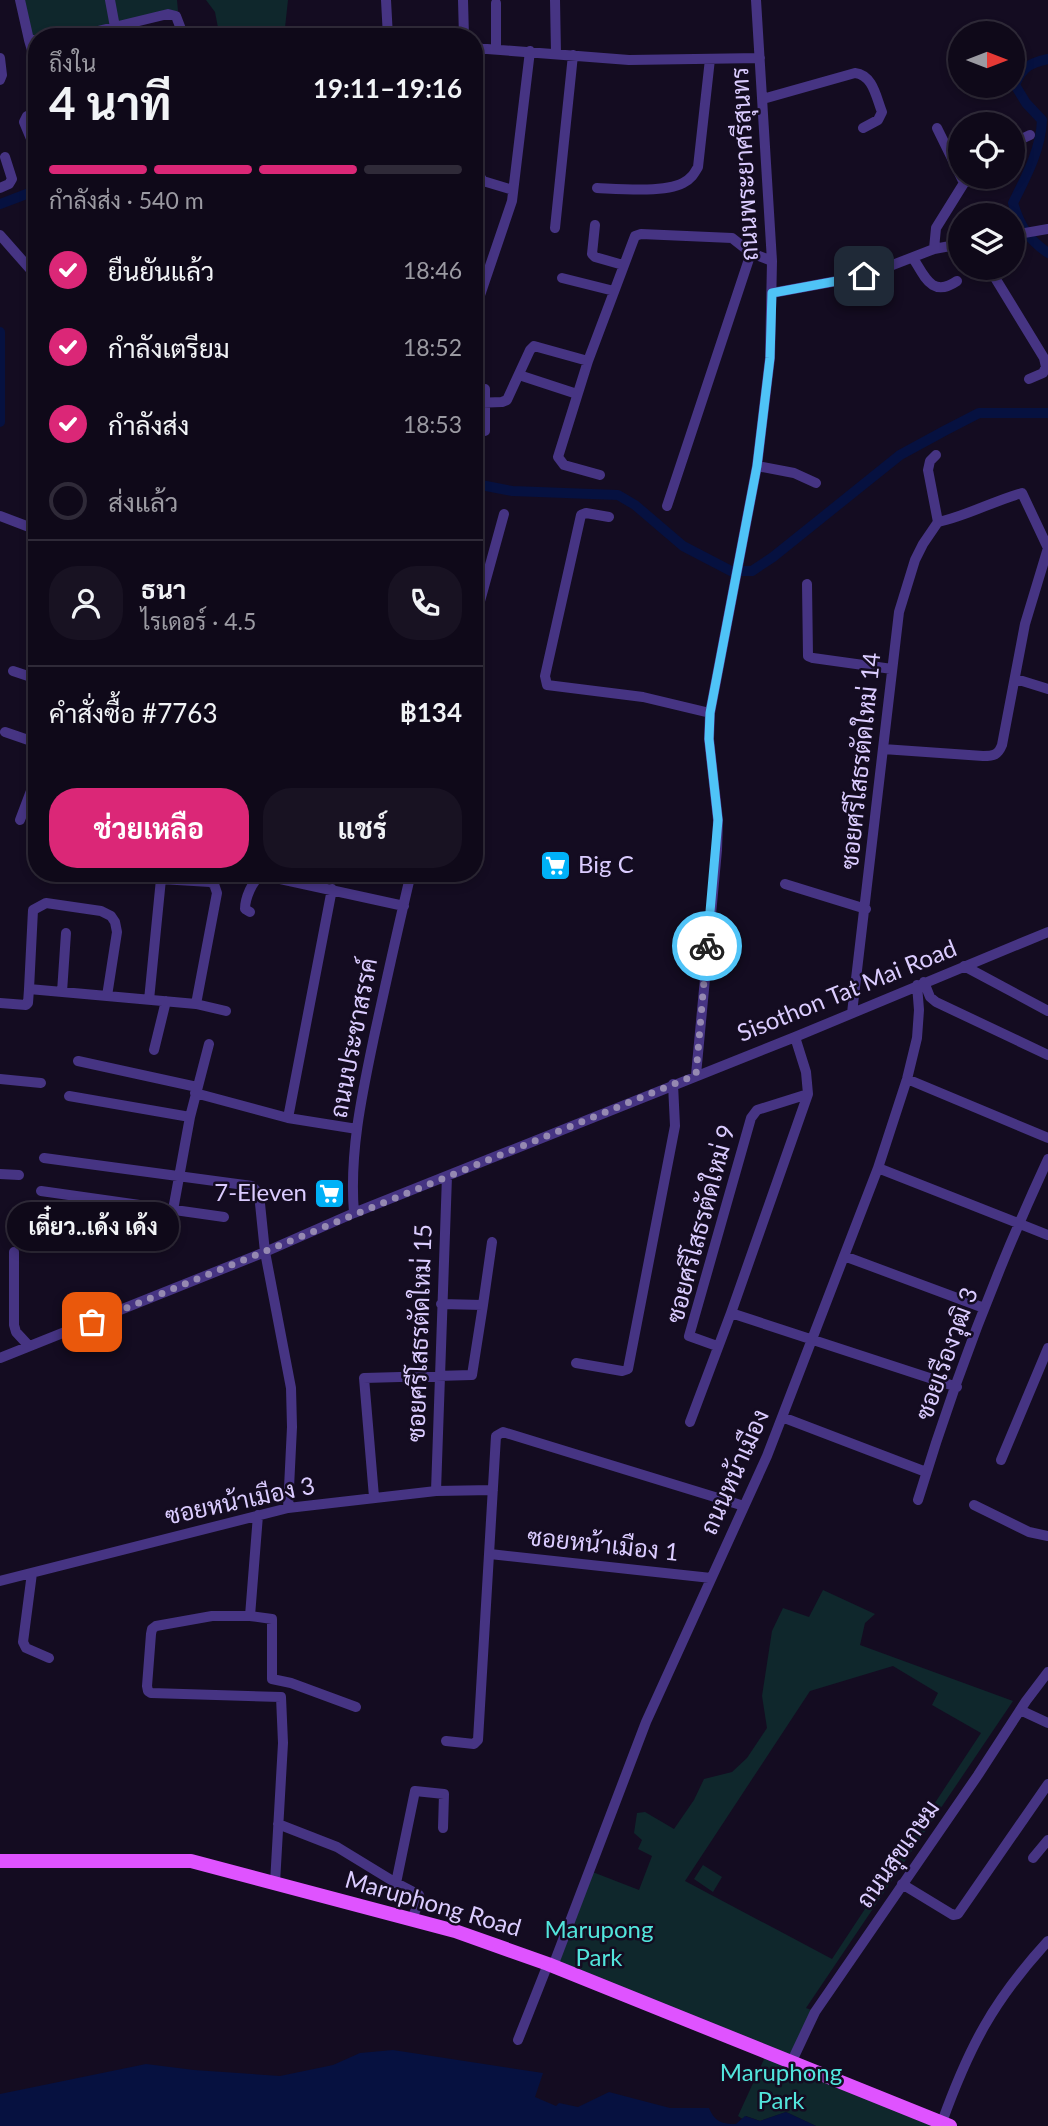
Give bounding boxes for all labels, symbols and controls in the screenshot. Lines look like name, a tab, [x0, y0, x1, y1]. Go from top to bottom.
north arrow	[948, 21, 1026, 98]
map controls	[948, 21, 1025, 280]
text: ถึงใน	[49, 49, 96, 77]
street label: ถนนพระยาศรีสุนทร	[724, 66, 766, 262]
text: 19:11–19:16	[313, 72, 462, 104]
text: 4 นาที	[49, 75, 171, 130]
button: locate	[948, 112, 1025, 189]
text: กำลังส่ง · 540 m	[49, 186, 204, 214]
button: layers	[948, 203, 1025, 280]
pin	[834, 246, 894, 306]
icon: check	[49, 251, 87, 289]
text: ยืนยันแล้ว	[108, 255, 214, 287]
text: 18:46	[403, 256, 462, 284]
icon: home	[845, 257, 883, 295]
icon: check	[49, 328, 87, 366]
text: กำลังเตรียม	[108, 332, 230, 364]
text: 18:52	[403, 333, 462, 361]
icon: check	[49, 405, 87, 443]
text: กำลังส่ง	[108, 409, 189, 441]
text: 18:53	[403, 410, 462, 438]
text: ส่งแล้ว	[108, 486, 178, 518]
button: person	[49, 566, 123, 640]
button: phone	[388, 566, 462, 640]
text: ธนา	[141, 573, 186, 605]
text: ไรเดอร์ · 4.5	[141, 607, 256, 635]
street label: ซอยศรีโสธรตัดใหม่ 14	[834, 651, 885, 871]
text: ฿134	[399, 696, 462, 728]
text: คำสั่งซื้อ #7763	[49, 697, 218, 729]
button: ช่วยเหลือ	[49, 788, 249, 868]
button: แชร์	[263, 788, 462, 868]
supermarket icon: Big C	[538, 848, 572, 882]
place label: Big C	[578, 849, 634, 878]
courier	[672, 911, 742, 981]
icon: bike	[688, 927, 726, 965]
street label: Sisothon Tat Mai Road	[733, 932, 960, 1047]
street label: ถนนประชาสรรค์	[323, 955, 382, 1120]
street label: ซอยศรีโสธรตัดใหม่ 9	[659, 1121, 740, 1326]
supermarket icon: 7-Eleven	[313, 1176, 347, 1210]
place label: 7-Eleven	[214, 1177, 307, 1206]
callout: เตี๋ยว..เด้ง เด้ง	[6, 1203, 178, 1252]
text: เตี๋ยว..เด้ง เด้ง	[28, 1212, 158, 1240]
street label: ซอยศรีโสธรตัดใหม่ 15	[400, 1223, 437, 1442]
street label: ซอยเรืองวุฒิ 3	[908, 1283, 986, 1425]
pin	[62, 1292, 122, 1352]
icon: bag	[73, 1303, 111, 1341]
street label: ถนนหน้าเมือง	[693, 1404, 774, 1538]
street label: ซอยหน้าเมือง 3	[162, 1470, 317, 1530]
street label: ซอยหน้าเมือง 1	[526, 1521, 680, 1566]
street label: ถนนสุขเกษม	[849, 1794, 947, 1914]
street label: Maruphong Road	[342, 1864, 525, 1942]
park label: Marupong Park	[545, 1914, 653, 1971]
park label: Maruphong Park	[720, 2057, 842, 2114]

